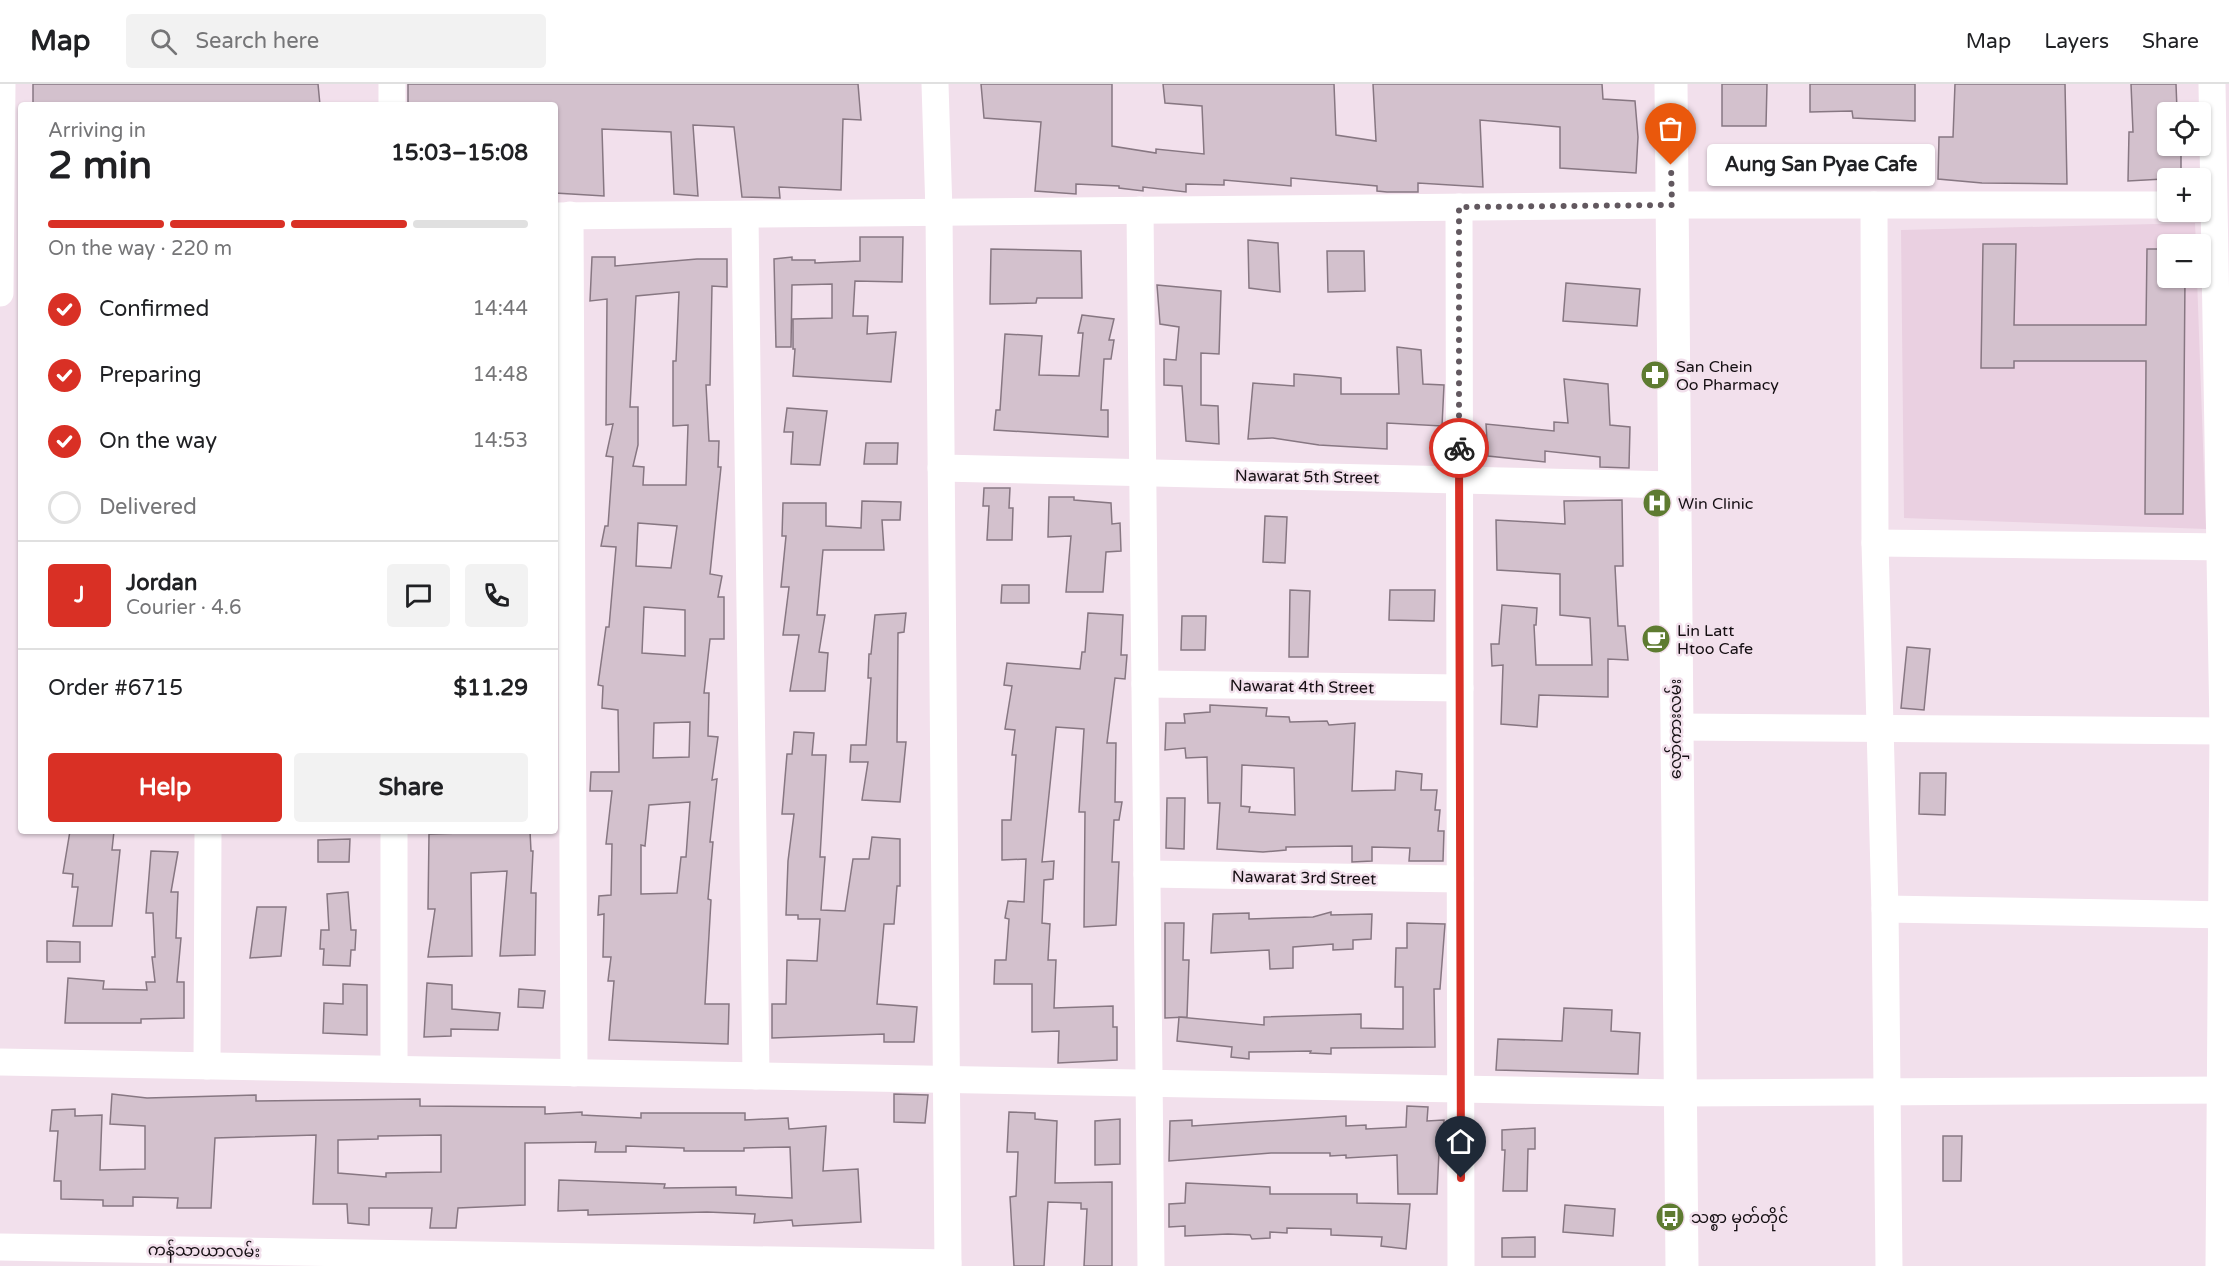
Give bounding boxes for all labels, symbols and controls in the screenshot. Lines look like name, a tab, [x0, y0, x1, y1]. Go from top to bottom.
search box	[126, 14, 546, 68]
text: Map	[30, 24, 90, 58]
icon: search	[147, 25, 180, 58]
text: Search here	[195, 28, 319, 54]
text: Map	[1966, 29, 2011, 54]
text: Layers	[2044, 29, 2109, 54]
text: Share	[2142, 29, 2199, 54]
map controls	[2157, 102, 2211, 288]
button: locate	[2157, 102, 2211, 156]
pin	[1645, 103, 1696, 165]
icon: bag	[1654, 112, 1687, 145]
text: Arriving in	[48, 119, 146, 143]
text: 15:03–15:08	[391, 140, 528, 166]
text: 2 min	[48, 142, 152, 189]
callout: Aung San Pyae Cafe	[1707, 144, 1935, 186]
text: Aung San Pyae Cafe	[1725, 153, 1917, 177]
button: +	[2157, 168, 2211, 222]
button: −	[2157, 234, 2211, 288]
text: On the way · 220 m	[48, 237, 232, 261]
icon: check	[48, 293, 81, 326]
text: Confirmed	[99, 296, 209, 322]
text: 14:44	[473, 297, 528, 321]
place label: San Chein Oo Pharmacy	[1676, 357, 1779, 395]
icon: check	[48, 359, 81, 392]
pharmacy icon: San Chein Oo Pharmacy	[1639, 359, 1671, 391]
text: Preparing	[99, 362, 202, 388]
text: 14:48	[473, 363, 528, 387]
courier	[1429, 418, 1489, 478]
icon: check	[48, 425, 81, 458]
text: On the way	[99, 428, 217, 454]
text: 14:53	[473, 429, 528, 453]
icon: bike	[1443, 432, 1476, 465]
street label: Nawarat 5th Street	[1235, 466, 1379, 488]
hospital icon: Win Clinic	[1641, 487, 1673, 519]
text: Delivered	[99, 494, 197, 520]
place label: Win Clinic	[1678, 494, 1753, 514]
button: chat	[387, 564, 450, 627]
button: phone	[465, 564, 528, 627]
text: Jordan	[126, 570, 197, 596]
text: J	[74, 582, 85, 608]
text: Courier · 4.6	[126, 596, 241, 620]
place label: Lin Latt Htoo Cafe	[1677, 621, 1753, 659]
cafe icon: Lin Latt Htoo Cafe	[1640, 623, 1672, 655]
text: Order #6715	[48, 675, 183, 701]
text: $11.29	[453, 675, 528, 701]
street label: Nawarat 4th Street	[1230, 676, 1374, 698]
street label: လှော်ကားလမ်း	[1664, 679, 1690, 779]
button: Help	[48, 753, 282, 822]
button: Share	[294, 753, 528, 822]
street label: Nawarat 3rd Street	[1232, 867, 1376, 889]
pin	[1435, 1116, 1486, 1178]
icon: home	[1444, 1125, 1477, 1158]
bus stop icon: သစ္စာ မှတ်တိုင်	[1654, 1201, 1686, 1233]
place label: သစ္စာ မှတ်တိုင်	[1691, 1206, 1788, 1232]
street label: ကန်သာယာလမ်း	[148, 1238, 260, 1265]

